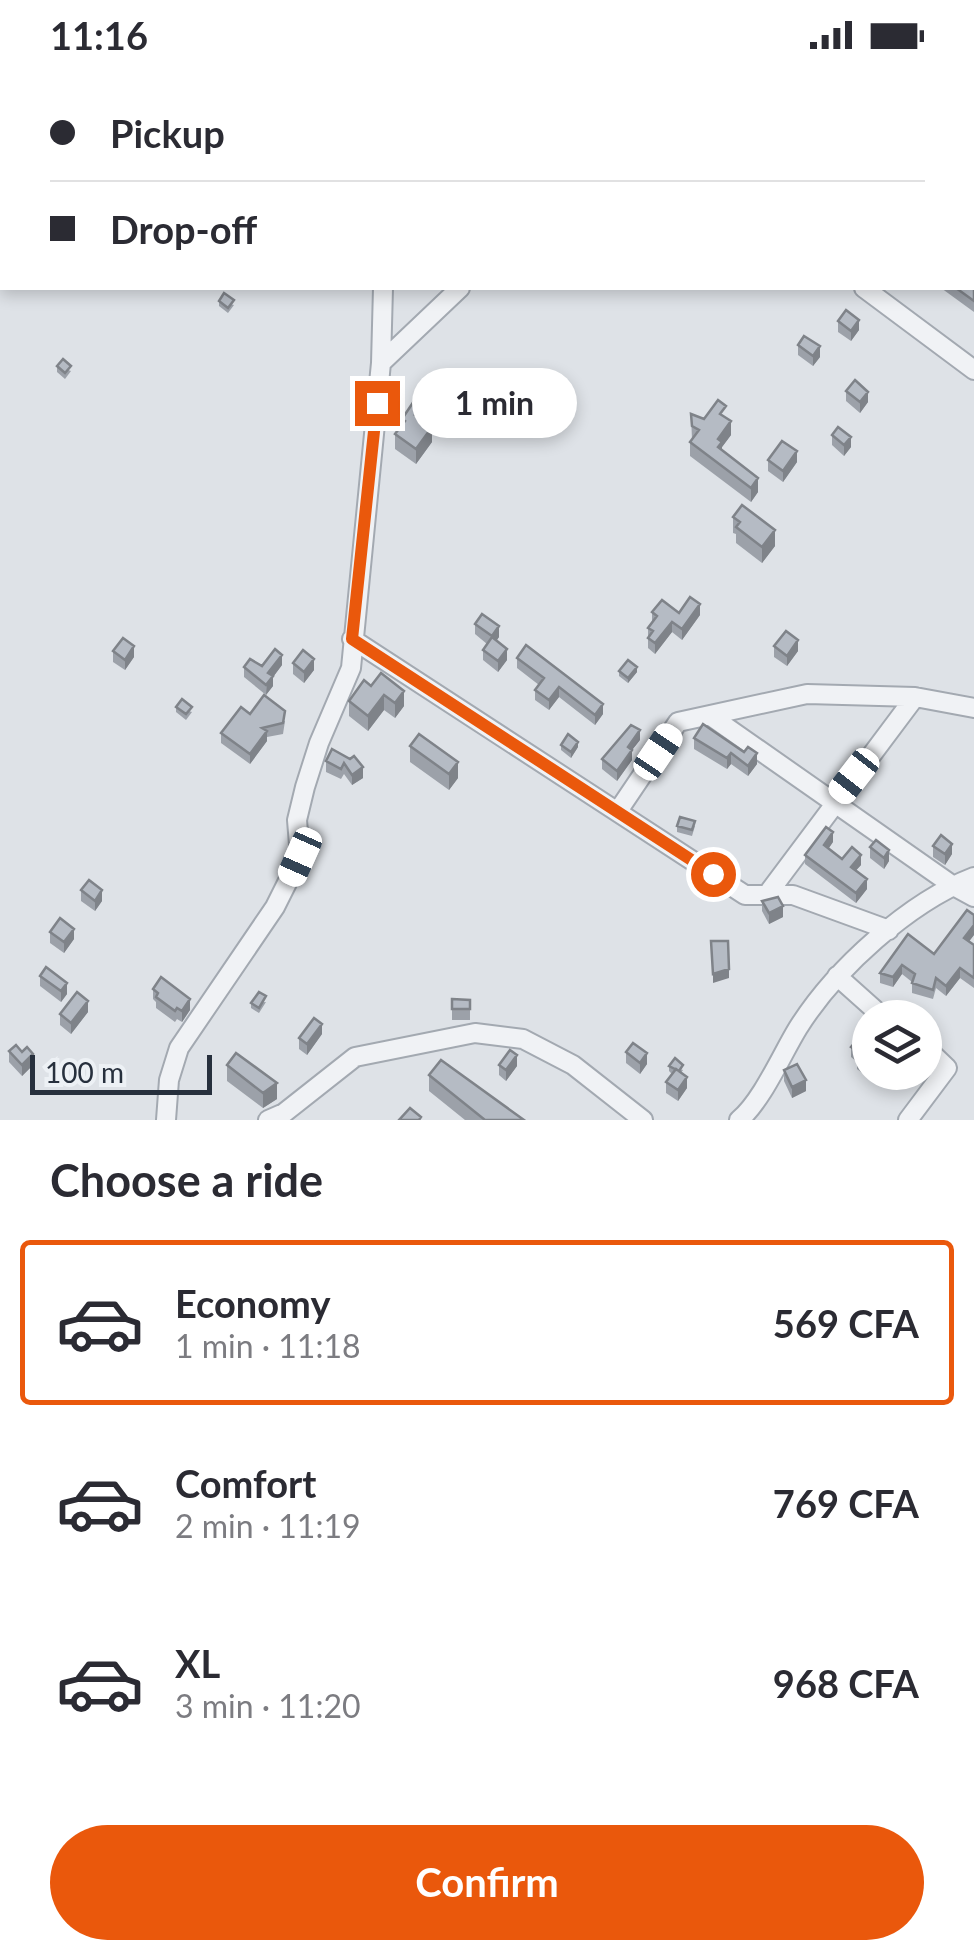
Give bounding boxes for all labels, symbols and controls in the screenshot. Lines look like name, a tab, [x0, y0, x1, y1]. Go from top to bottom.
text: 11:16	[50, 12, 148, 58]
text: Pickup	[110, 110, 225, 156]
text: Drop-off	[110, 206, 257, 252]
callout: 1 min	[412, 368, 577, 438]
route end	[355, 381, 400, 426]
text: 1 min	[455, 383, 534, 422]
car	[629, 719, 687, 785]
car	[824, 743, 884, 809]
car	[274, 823, 326, 891]
route start	[691, 852, 736, 897]
map controls	[852, 1000, 942, 1090]
button: layers	[852, 1000, 942, 1090]
scale bar	[30, 1050, 212, 1094]
text: 100 m	[45, 1055, 124, 1089]
text: Choose a ride	[50, 1153, 323, 1207]
icon: car	[55, 1278, 145, 1368]
text: Economy	[175, 1280, 330, 1326]
text: 569 CFA	[773, 1300, 919, 1346]
text: 1 min · 11:18	[175, 1326, 361, 1365]
icon: car	[55, 1458, 145, 1548]
text: Comfort	[175, 1460, 316, 1506]
text: 769 CFA	[773, 1480, 919, 1526]
text: 2 min · 11:19	[175, 1506, 361, 1545]
icon: car	[55, 1638, 145, 1728]
text: XL	[175, 1640, 220, 1686]
text: 968 CFA	[773, 1660, 919, 1706]
text: 3 min · 11:20	[175, 1686, 361, 1725]
button: Confirm	[50, 1825, 924, 1940]

